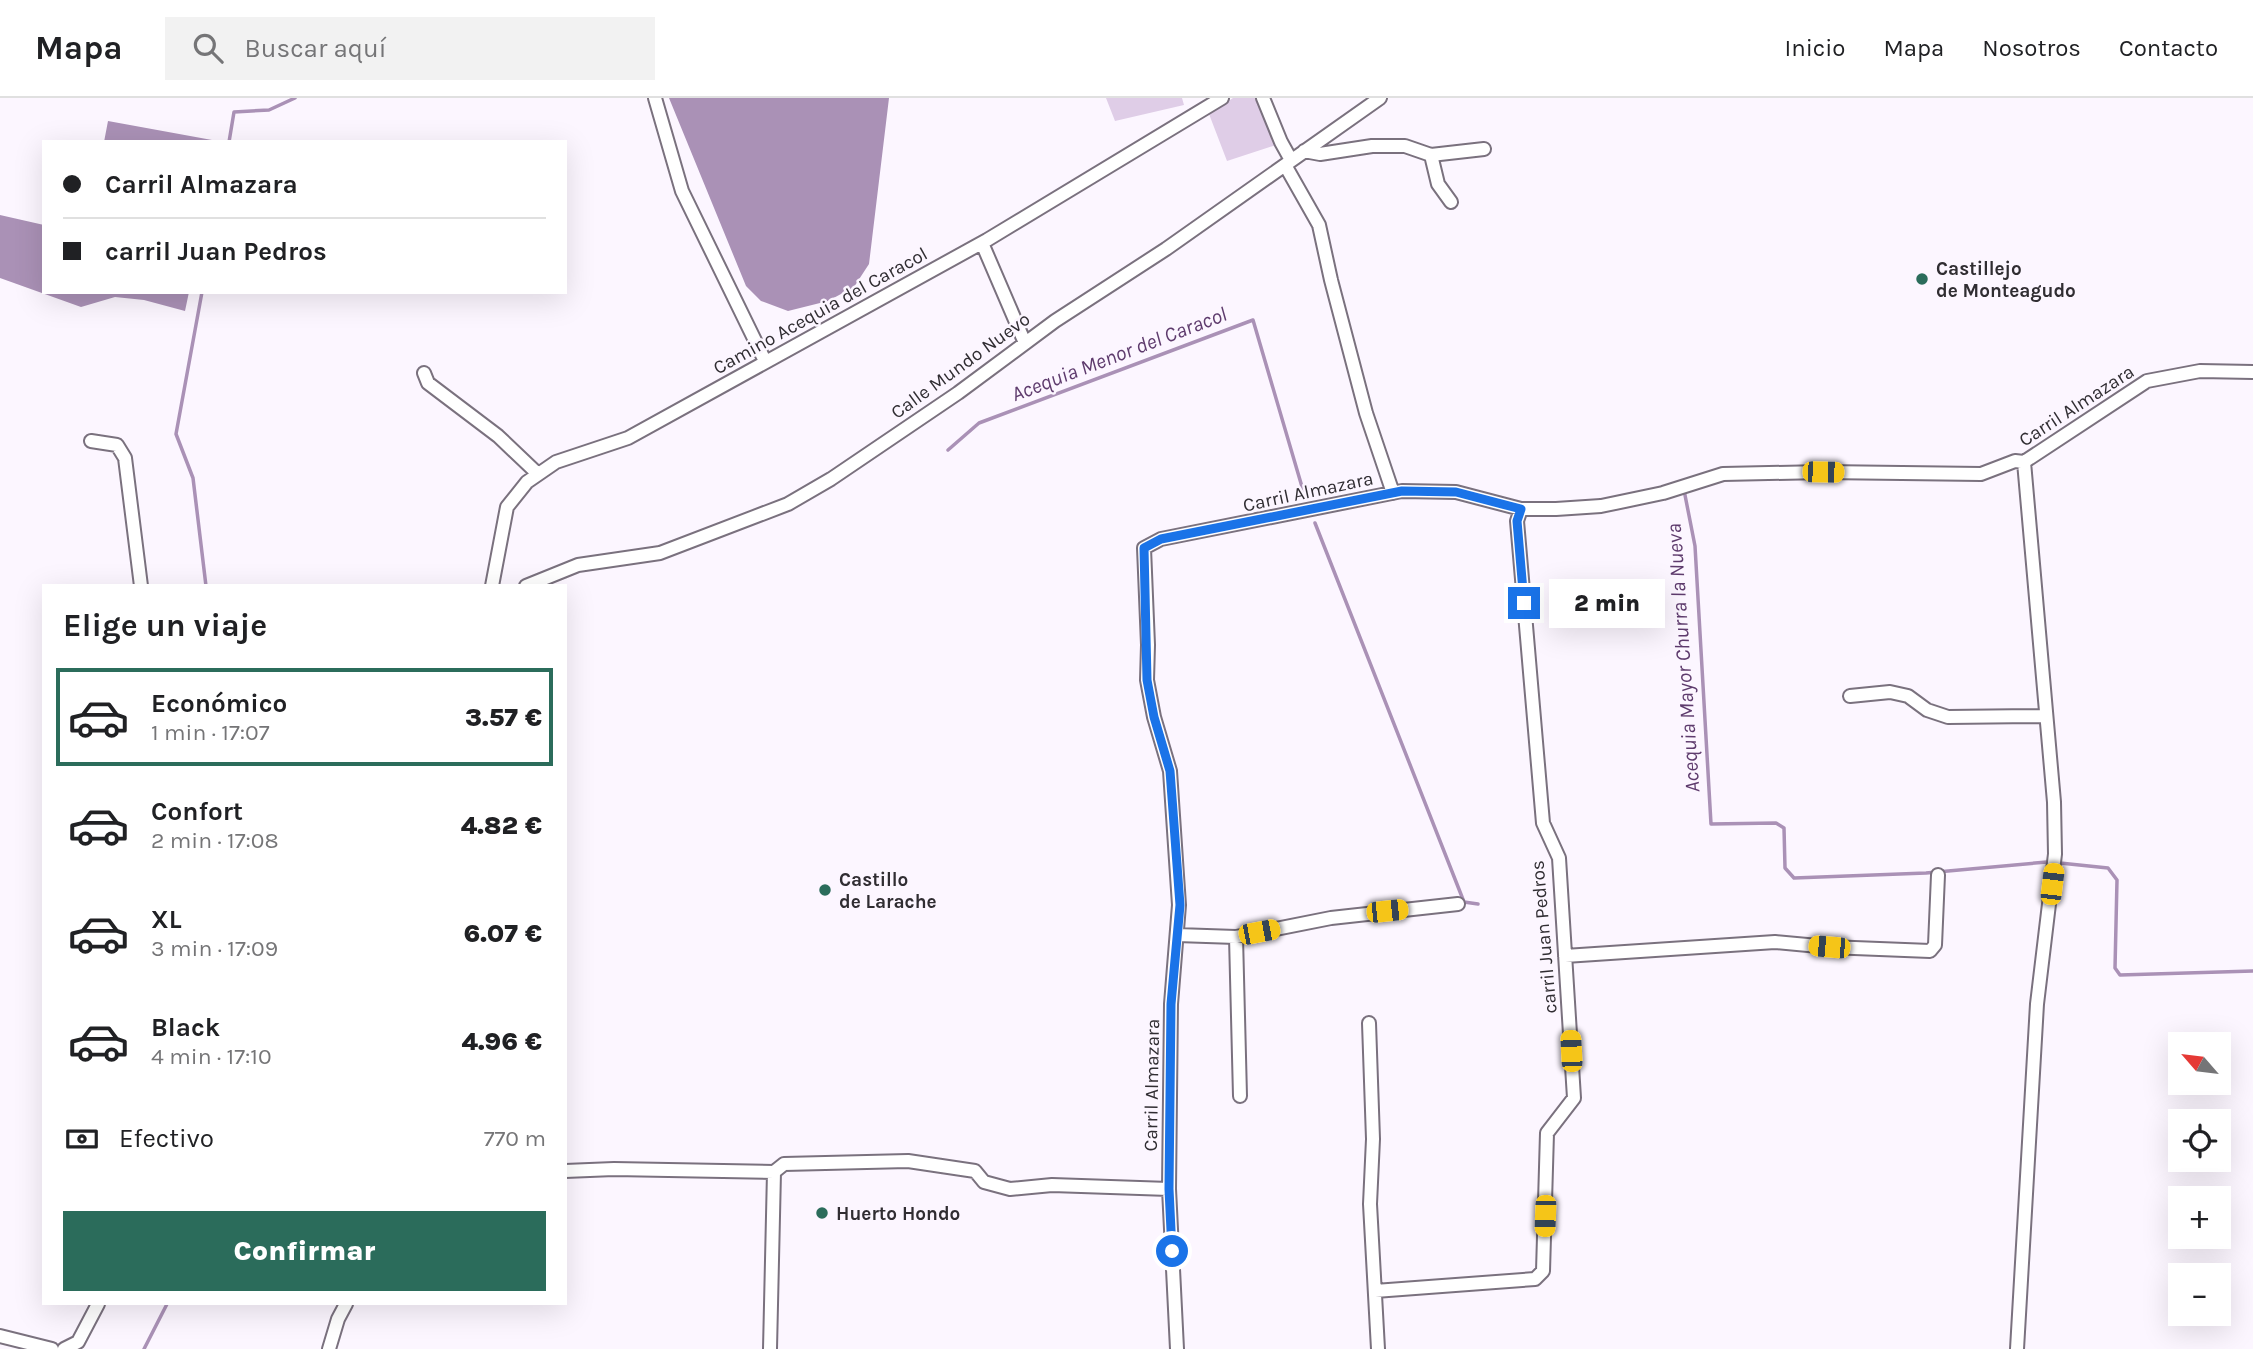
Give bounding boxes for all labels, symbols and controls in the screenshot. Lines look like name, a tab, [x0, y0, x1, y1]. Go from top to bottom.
search box	[165, 17, 655, 80]
text: Mapa	[35, 29, 123, 67]
icon: search	[189, 29, 227, 67]
text: Buscar aquí	[245, 33, 386, 64]
text: Inicio	[1784, 34, 1845, 62]
text: Mapa	[1883, 34, 1944, 62]
text: Nosotros	[1982, 34, 2081, 62]
text: Contacto	[2119, 34, 2218, 62]
text: Carril Almazara	[105, 169, 298, 200]
text: carril Juan Pedros	[105, 236, 327, 267]
street label: Camino Acequia del Caracol	[710, 243, 931, 379]
place label: Castillejo de Monteagudo	[1936, 258, 2076, 302]
marker: Castillejo de Monteagudo	[1914, 271, 1930, 287]
water label: Acequia Menor del Caracol	[1008, 302, 1230, 406]
street label: Calle Mundo Nuevo	[887, 308, 1034, 424]
street label: Carril Almazara	[2015, 360, 2138, 451]
car	[1802, 461, 1845, 483]
street label: Carril Almazara	[1241, 467, 1375, 517]
water label: Acequia Mayor Churra la Nueva	[1662, 523, 1704, 793]
callout: 2 min	[1548, 578, 1664, 628]
route end	[1508, 587, 1540, 619]
text: 2 min	[1574, 590, 1640, 617]
text: Elige un viaje	[63, 607, 267, 644]
icon: car	[67, 686, 130, 749]
text: Económico	[151, 688, 287, 719]
text: 3.57 €	[465, 702, 542, 733]
text: 1 min · 17:07	[151, 719, 270, 746]
icon: car	[67, 794, 130, 857]
text: Confort	[151, 796, 243, 827]
text: 4.82 €	[461, 810, 542, 841]
text: 2 min · 17:08	[151, 827, 279, 854]
street label: carril Juan Pedros	[1526, 859, 1562, 1015]
car	[2040, 862, 2065, 906]
place label: Castillo de Larache	[839, 869, 937, 913]
marker: Castillo de Larache	[817, 882, 833, 898]
car	[1366, 898, 1409, 924]
icon: car	[67, 902, 130, 965]
text: XL	[151, 904, 182, 935]
text: 6.07 €	[463, 918, 542, 949]
car	[1237, 918, 1282, 946]
text: 3 min · 17:09	[151, 935, 278, 962]
car	[1808, 935, 1851, 959]
icon: car	[67, 1010, 130, 1073]
text: Black	[151, 1012, 220, 1043]
street label: Carril Almazara	[1140, 1019, 1164, 1152]
text: 4.96 €	[462, 1026, 542, 1057]
car	[1560, 1029, 1583, 1073]
north arrow	[2168, 1032, 2231, 1096]
map controls	[2168, 1032, 2231, 1326]
text: 4 min · 17:10	[151, 1043, 272, 1070]
button: locate	[2168, 1109, 2231, 1172]
icon: cash	[63, 1120, 101, 1158]
text: Efectivo	[119, 1123, 214, 1154]
text: 770 m	[484, 1125, 546, 1152]
button: +	[2168, 1186, 2231, 1249]
car	[1534, 1195, 1557, 1237]
place label: Huerto Hondo	[836, 1203, 960, 1225]
marker: Huerto Hondo	[814, 1205, 830, 1221]
button: Confirmar	[63, 1211, 546, 1291]
route start	[1156, 1235, 1188, 1267]
button: −	[2168, 1263, 2231, 1326]

